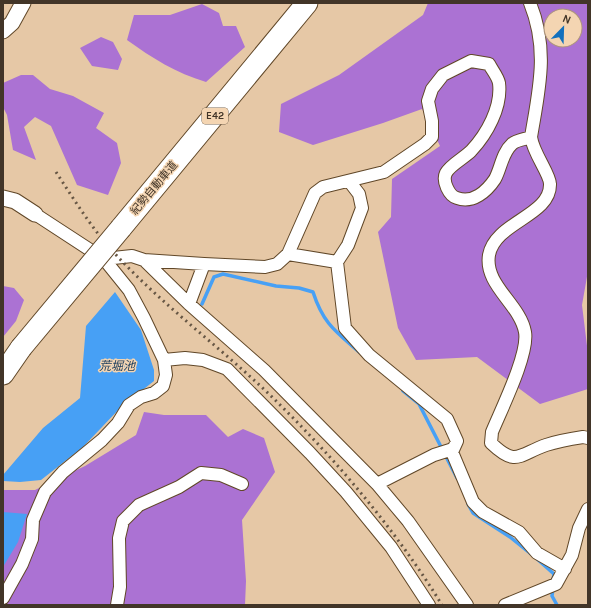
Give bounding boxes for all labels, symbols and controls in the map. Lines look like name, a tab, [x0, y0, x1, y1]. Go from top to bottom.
north arrow	[543, 8, 583, 48]
text: N	[561, 12, 573, 27]
road number: E42	[202, 108, 228, 124]
street label: 紀勢自動車道	[128, 159, 180, 217]
water label: 荒堀池	[99, 359, 136, 373]

